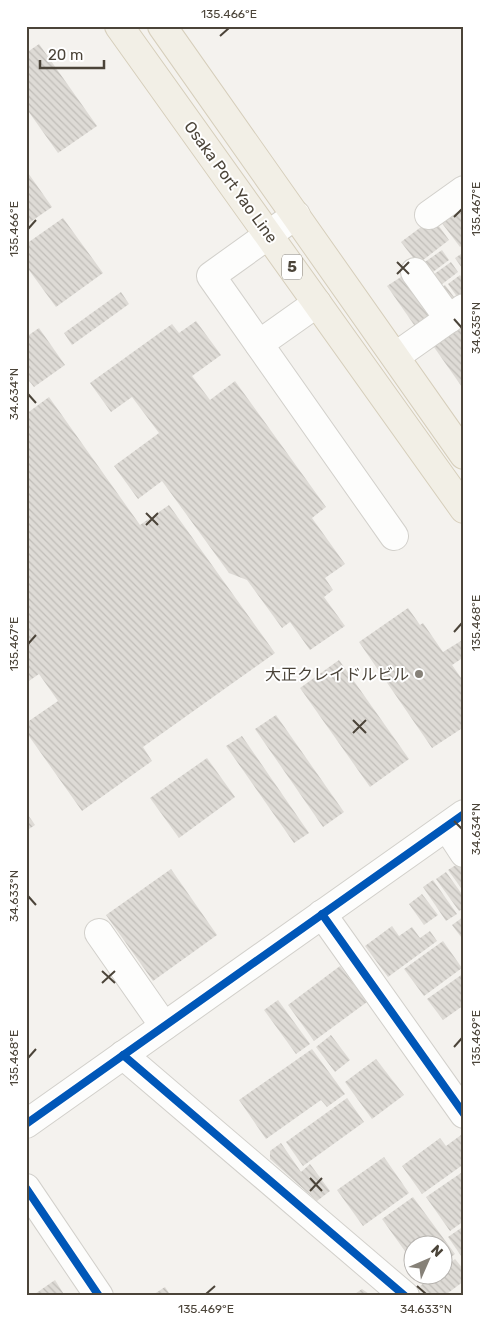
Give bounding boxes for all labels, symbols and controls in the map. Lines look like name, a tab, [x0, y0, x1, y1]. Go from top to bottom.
text: 135.466°E	[201, 7, 257, 21]
scale bar	[40, 38, 104, 70]
text: 20 m	[48, 46, 83, 64]
street label: Osaka Port Yao Line	[180, 117, 282, 247]
text: 135.467°E	[469, 182, 483, 236]
text: 135.466°E	[7, 201, 21, 257]
road number: 5	[282, 254, 302, 280]
text: 34.635°N	[469, 302, 483, 354]
text: 34.634°N	[7, 368, 21, 420]
text: 135.468°E	[469, 595, 483, 651]
text: 135.467°E	[7, 617, 21, 671]
place label: 大正クレイドルビル	[265, 665, 409, 684]
marker: 大正クレイドルビル	[413, 668, 425, 680]
text: 34.634°N	[469, 803, 483, 855]
text: 34.633°N	[7, 870, 21, 922]
text: 135.469°E	[469, 1010, 483, 1066]
text: 135.468°E	[7, 1030, 21, 1086]
north arrow	[402, 1234, 452, 1284]
text: N	[427, 1242, 446, 1261]
text: 135.469°E	[178, 1302, 234, 1316]
text: 34.633°N	[400, 1302, 452, 1316]

